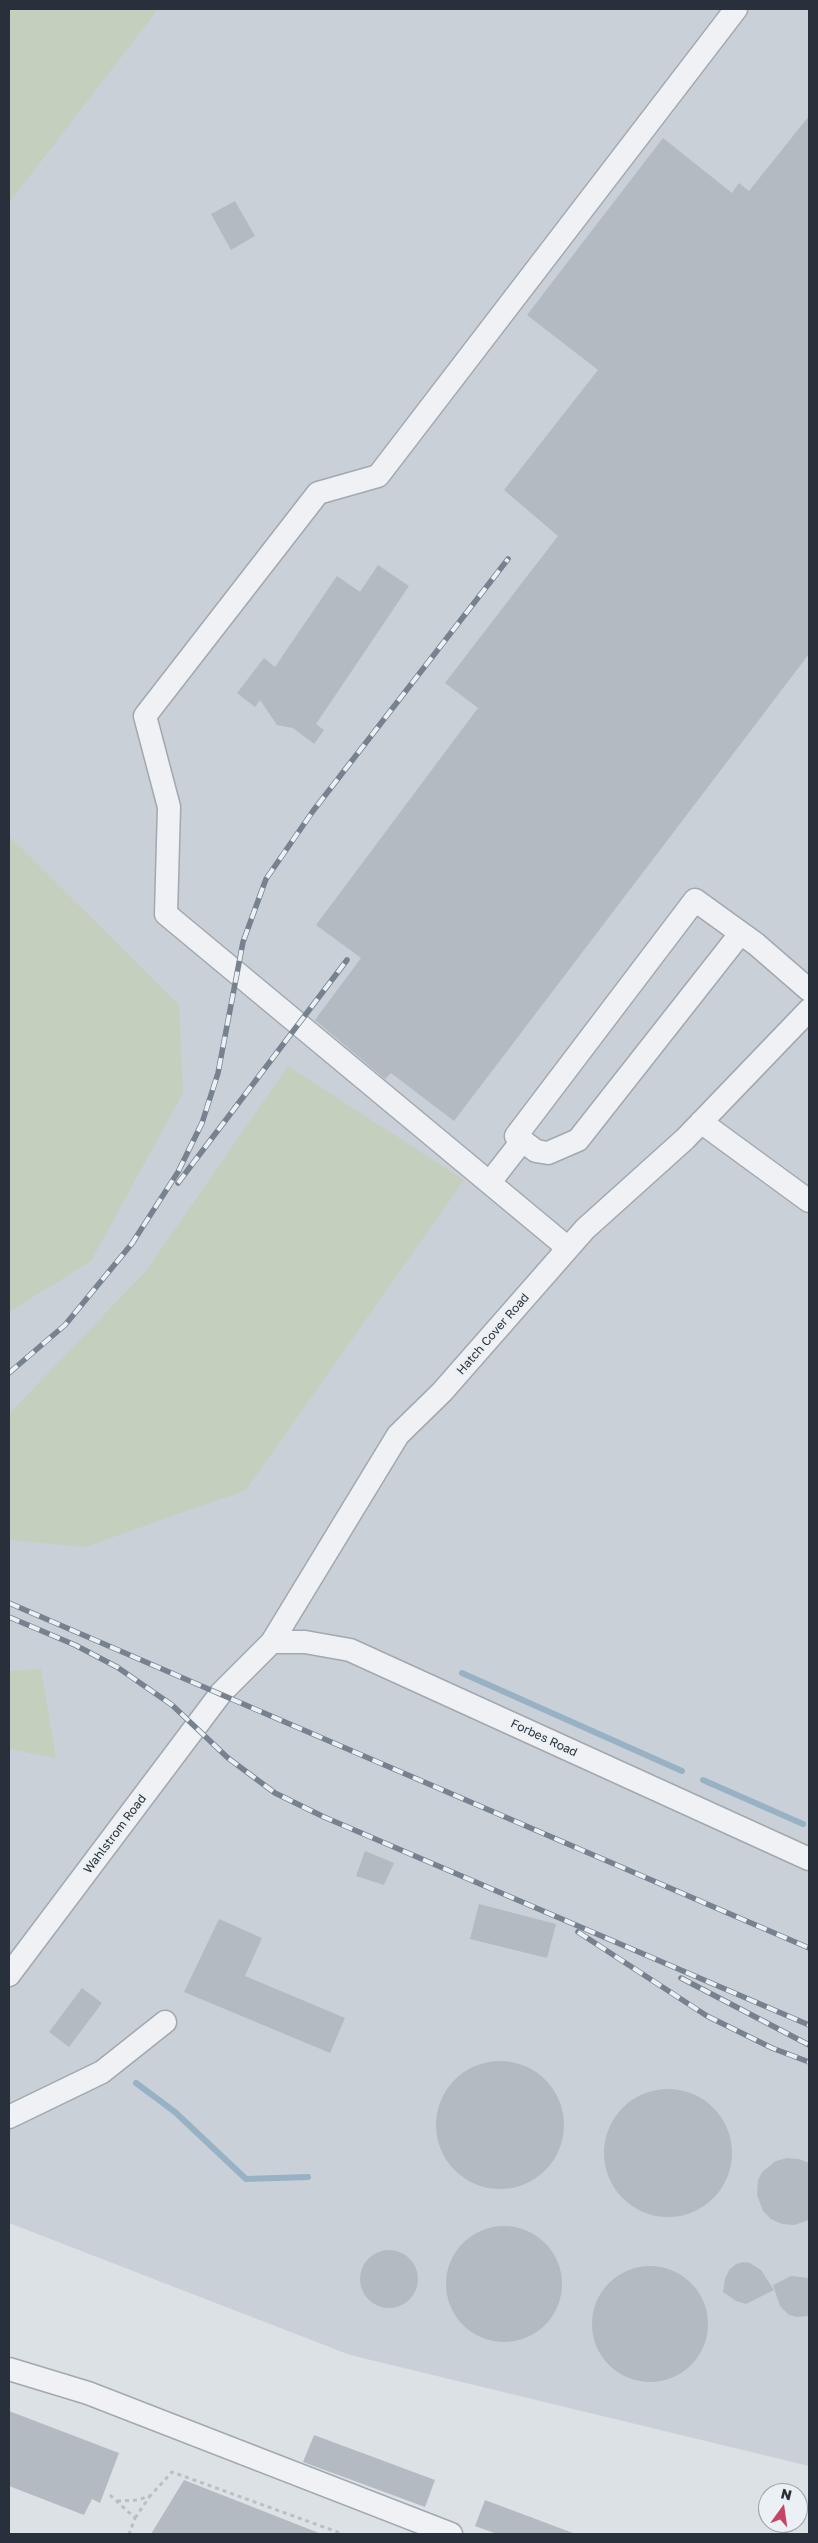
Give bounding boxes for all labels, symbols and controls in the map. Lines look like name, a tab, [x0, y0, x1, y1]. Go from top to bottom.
street label: Hatch Cover Road	[454, 1290, 532, 1378]
street label: Forbes Road	[508, 1716, 580, 1760]
street label: Wahlstrom Road	[81, 1792, 149, 1876]
north arrow	[758, 2483, 808, 2533]
text: N	[779, 2484, 794, 2503]

